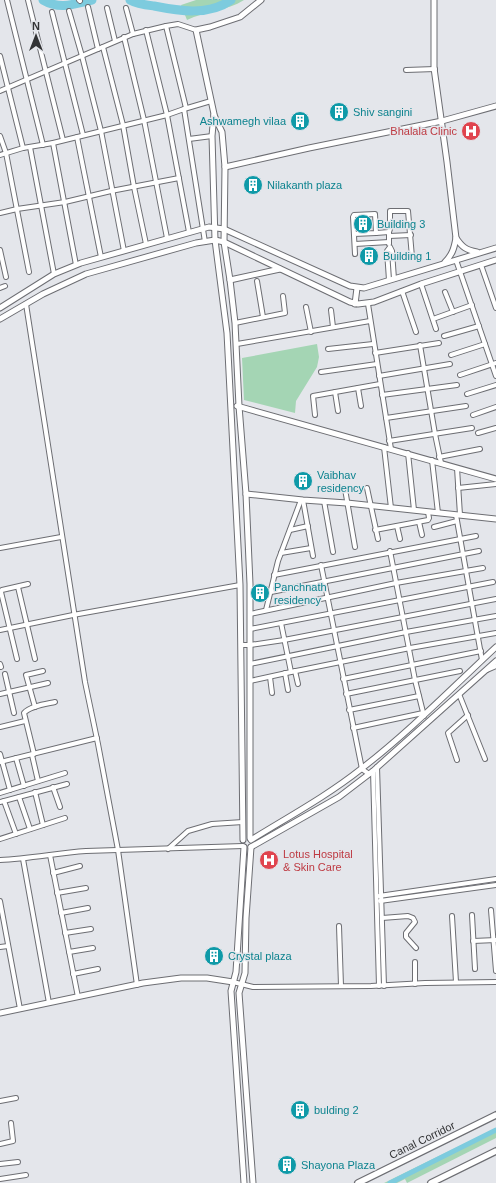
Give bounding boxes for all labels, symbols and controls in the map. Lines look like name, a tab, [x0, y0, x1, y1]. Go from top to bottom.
north arrow	[16, 16, 56, 56]
text: N	[32, 20, 40, 32]
building icon: Shiv sangini	[328, 101, 350, 123]
place label: Shiv sangini	[353, 106, 412, 118]
building icon: Ashwamegh vilaa	[289, 110, 311, 132]
place label: Ashwamegh vilaa	[200, 115, 287, 127]
hospital icon: Bhalala Clinic	[460, 120, 482, 142]
place label: Bhalala Clinic	[390, 125, 457, 137]
building icon: Nilakanth plaza	[242, 174, 264, 196]
place label: Nilakanth plaza	[267, 179, 343, 191]
building icon: Building 3	[352, 213, 374, 235]
place label: Building 3	[377, 218, 425, 230]
building icon: Building 1	[358, 245, 380, 267]
place label: Building 1	[383, 250, 431, 262]
place label: Vaibhav residency	[317, 469, 365, 494]
building icon: Vaibhav residency	[292, 470, 314, 492]
place label: Panchnath residency	[274, 581, 327, 606]
building icon: Panchnath residency	[249, 582, 271, 604]
place label: Lotus Hospital & Skin Care	[283, 848, 353, 873]
hospital icon: Lotus Hospital & Skin Care	[258, 849, 280, 871]
building icon: Crystal plaza	[203, 945, 225, 967]
place label: Crystal plaza	[228, 950, 292, 962]
building icon: bulding 2	[289, 1099, 311, 1121]
place label: bulding 2	[314, 1104, 359, 1116]
street label: Canal Corridor	[387, 1119, 457, 1161]
building icon: Shayona Plaza	[276, 1154, 298, 1176]
place label: Shayona Plaza	[301, 1159, 376, 1171]

